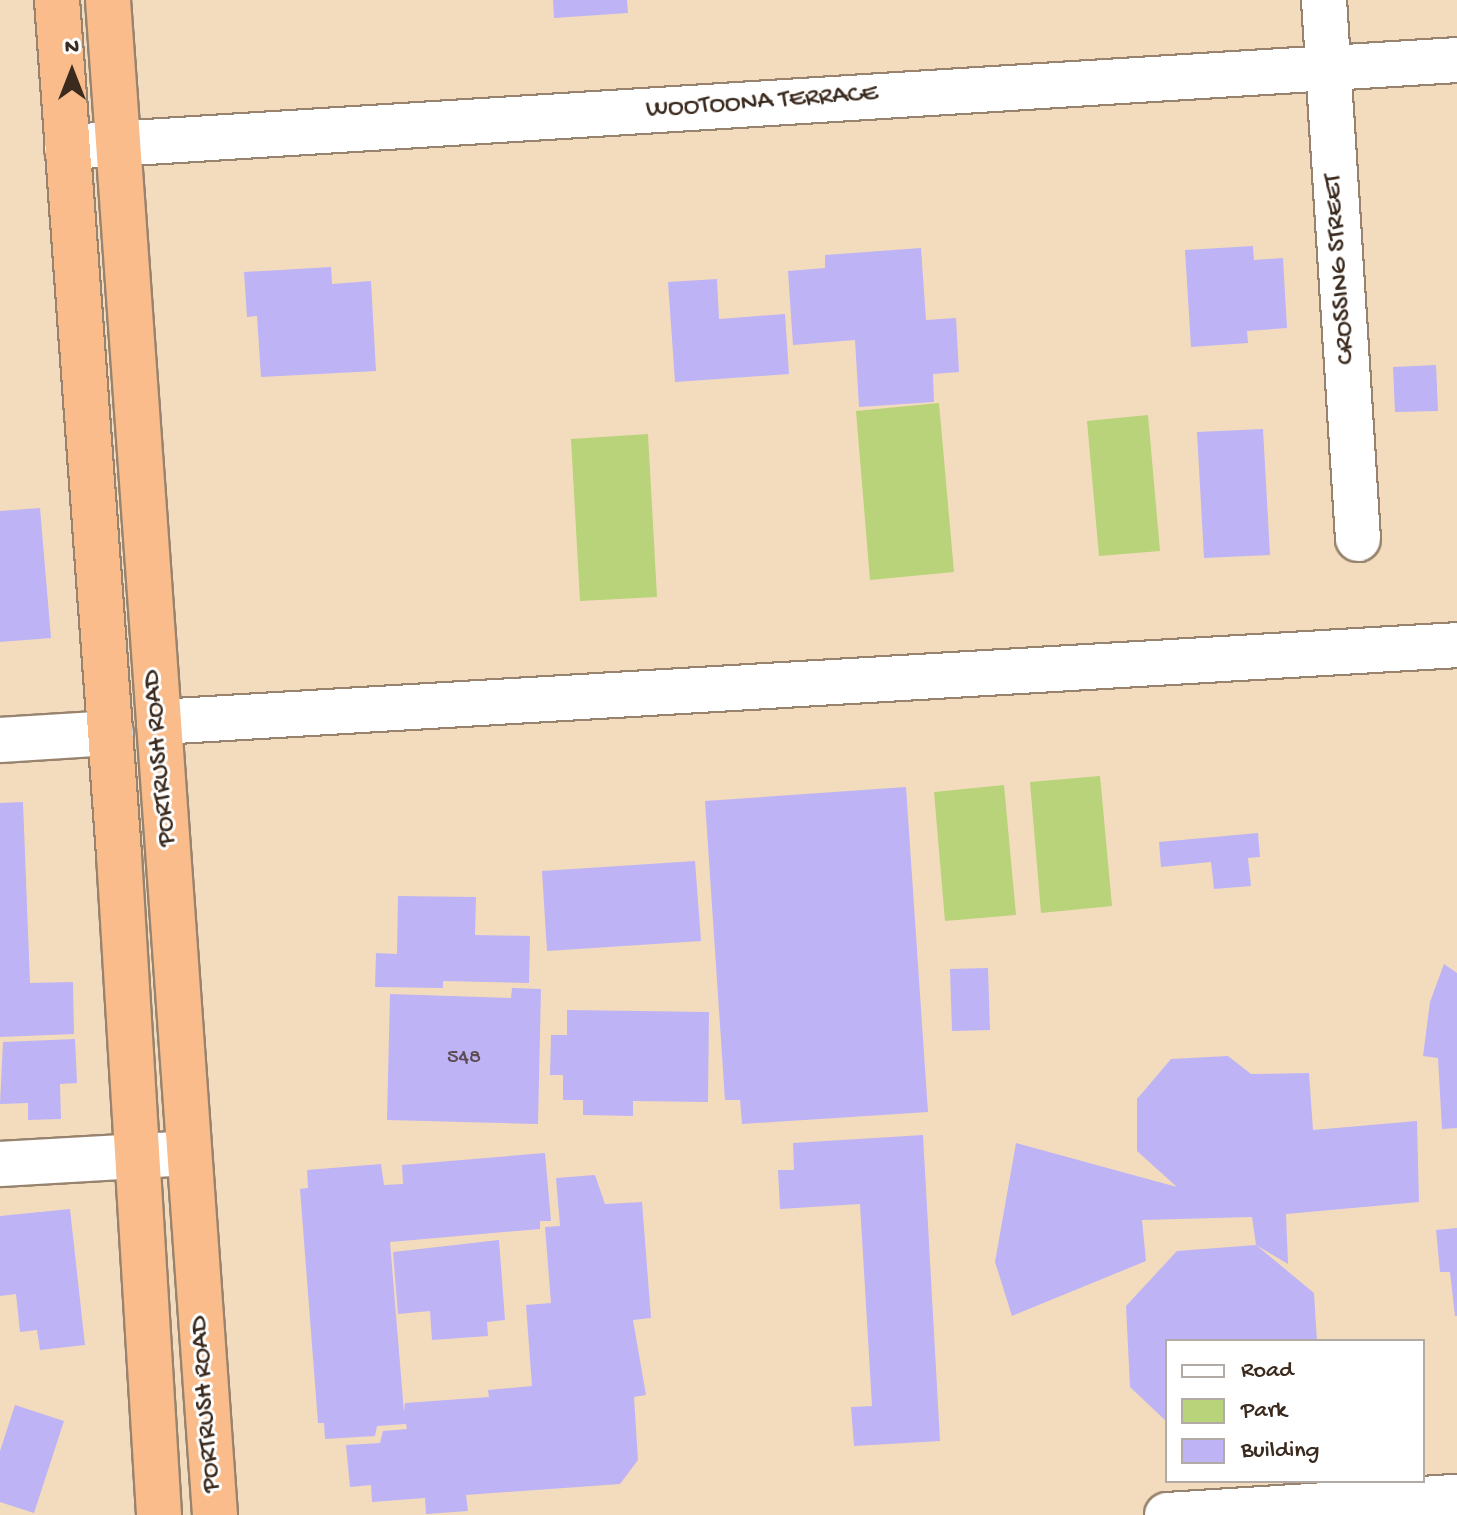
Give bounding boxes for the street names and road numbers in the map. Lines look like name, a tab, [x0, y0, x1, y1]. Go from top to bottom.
street label: WOOTOONA TERRACE	[645, 79, 879, 127]
street label: CROSSING STREET	[1319, 172, 1363, 366]
street label: PORTRUSH ROAD	[138, 669, 184, 847]
street label: PORTRUSH ROAD	[185, 1315, 229, 1493]

